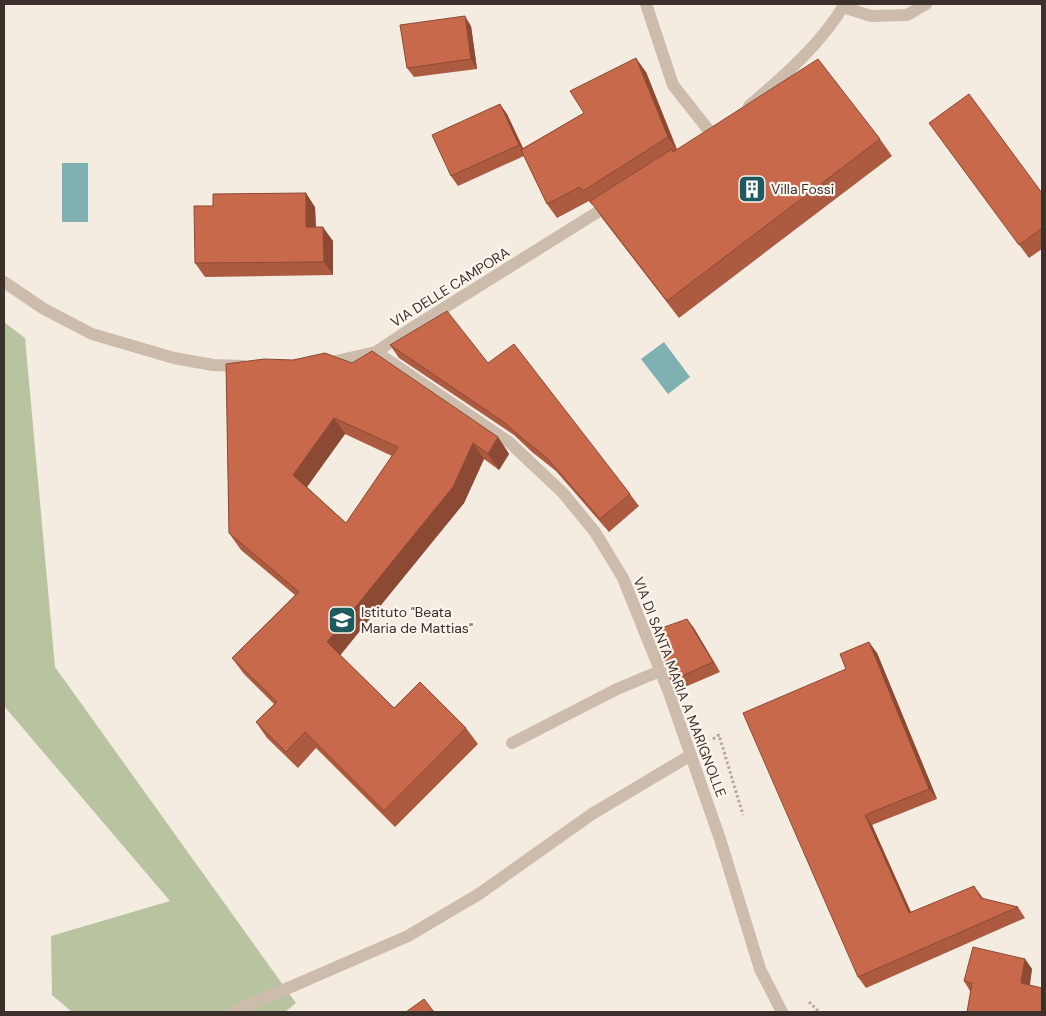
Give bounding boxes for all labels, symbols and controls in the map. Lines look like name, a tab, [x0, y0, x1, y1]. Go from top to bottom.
building icon: Villa Fossi	[737, 174, 767, 204]
place label: Villa Fossi	[771, 180, 834, 198]
street label: VIA DELLE CAMPORA	[387, 243, 513, 331]
street label: VIA DI SANTA MARIA A MARIGNOLLE	[630, 574, 730, 800]
place label: Istituto "Beata Maria de Mattias"	[361, 603, 473, 637]
school or university icon: Istituto "Beata Maria de Mattias"	[327, 605, 357, 635]

